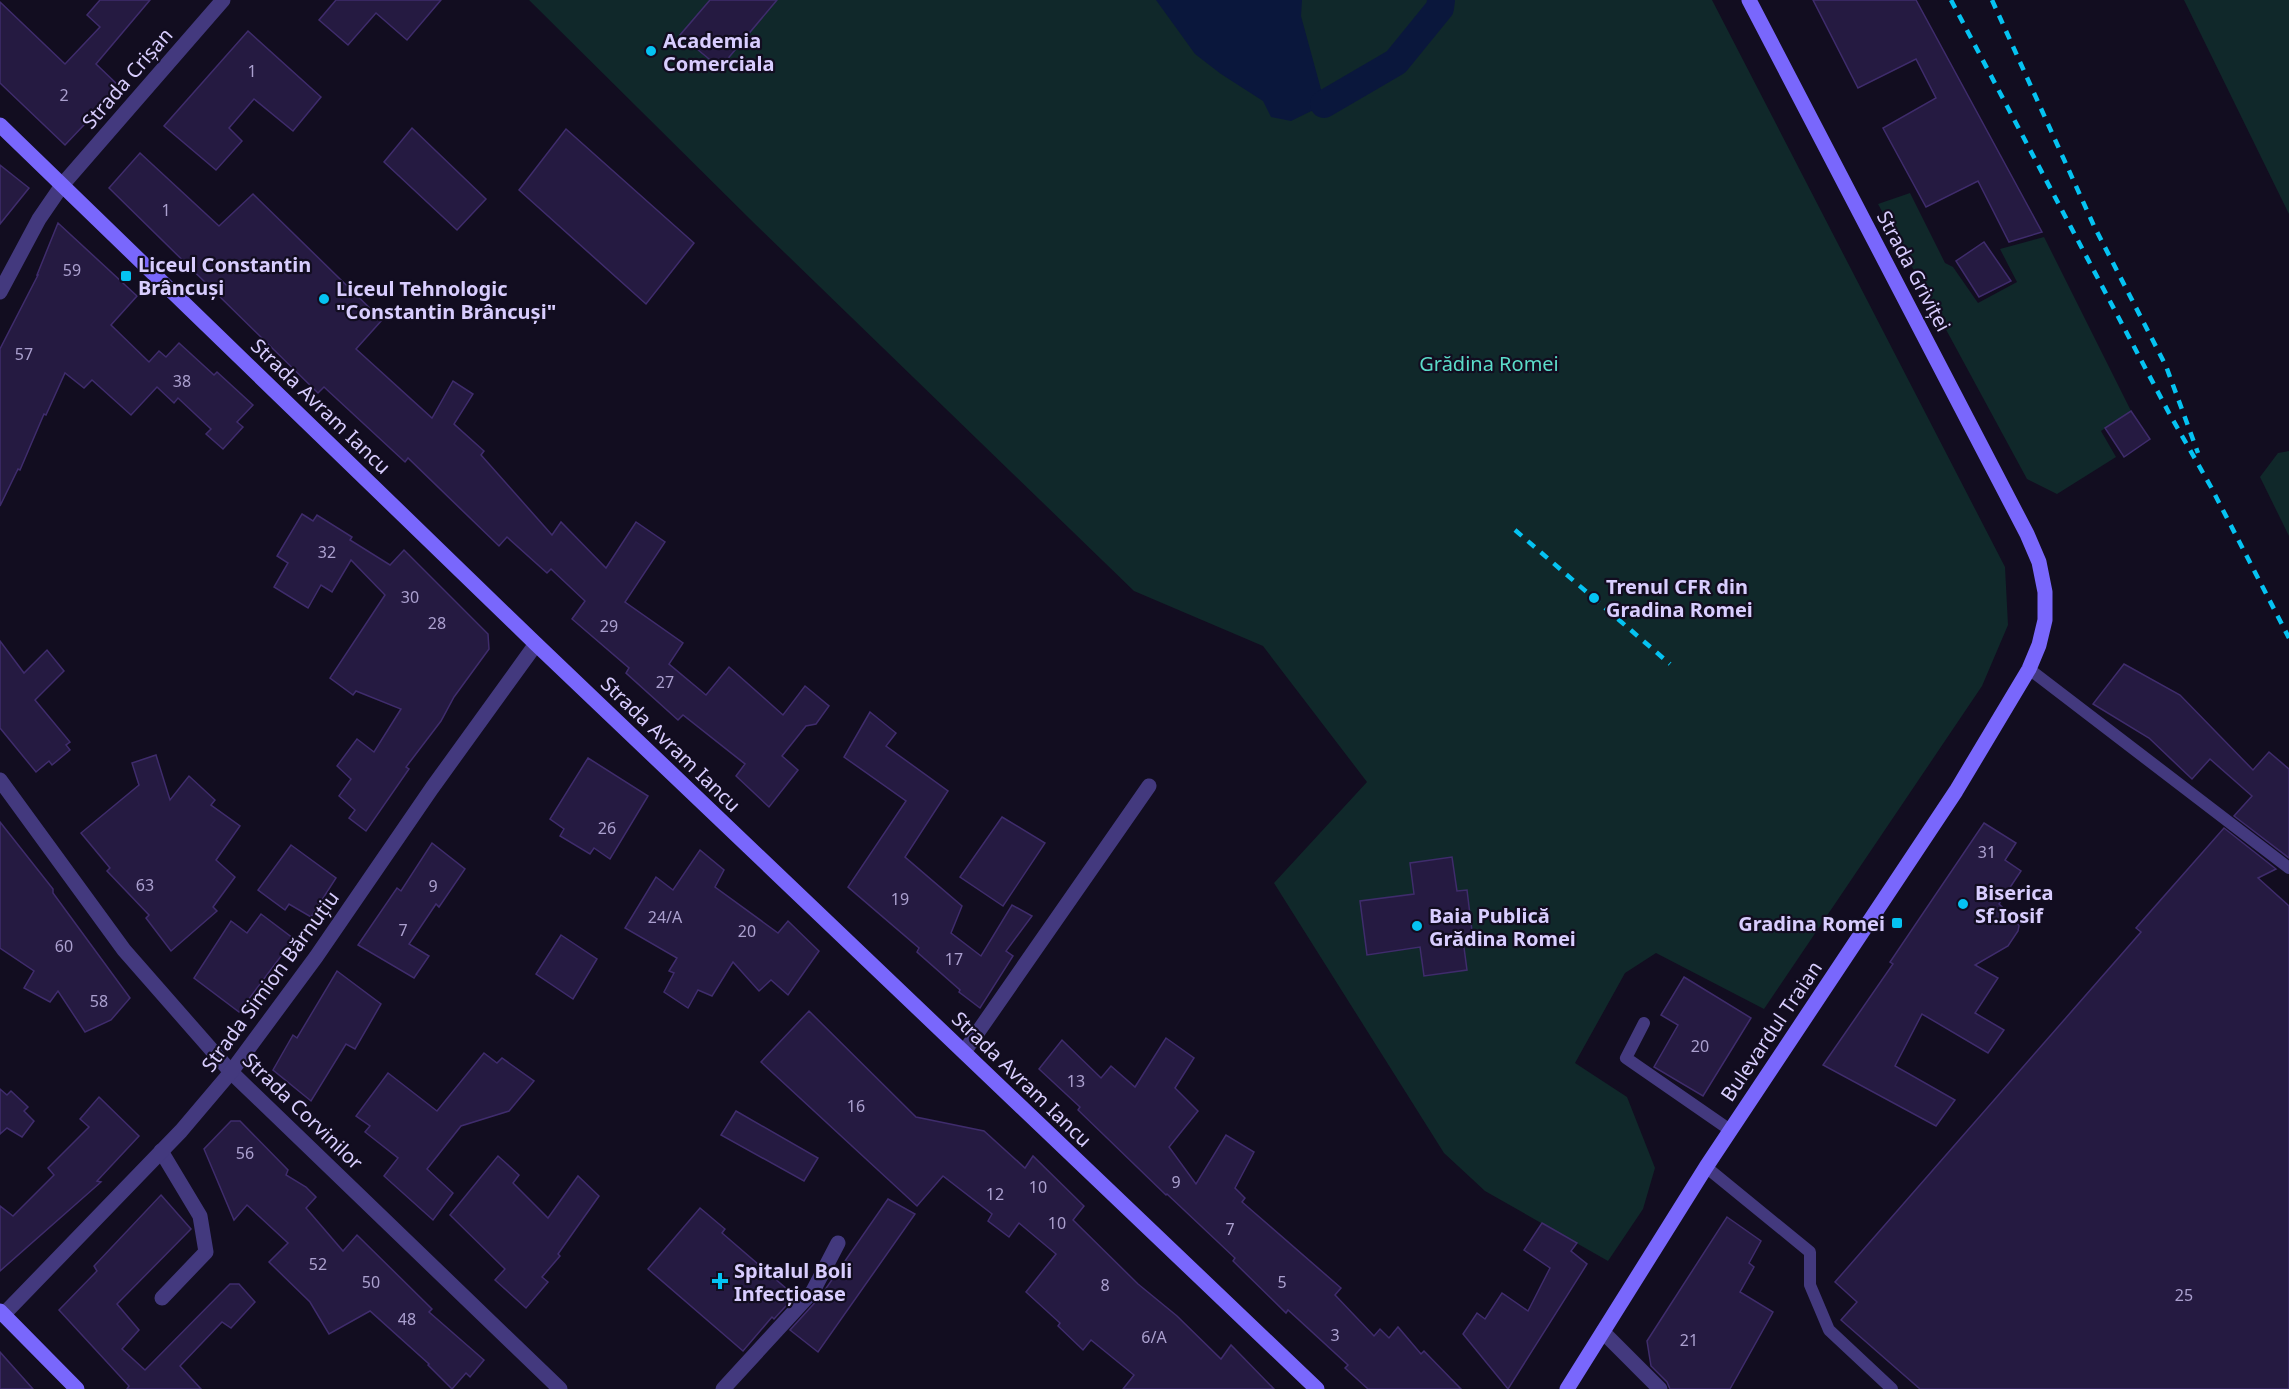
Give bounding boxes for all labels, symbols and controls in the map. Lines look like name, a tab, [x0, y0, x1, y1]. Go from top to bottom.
street label: Strada Crișan	[76, 22, 178, 134]
place label: Academia Comerciala	[663, 27, 775, 77]
marker: Academia Comerciala	[644, 44, 658, 58]
house number: 1	[247, 60, 257, 82]
house number: 2	[59, 84, 69, 106]
house number: 1	[161, 199, 171, 221]
street label: Strada Griviței	[1871, 206, 1957, 336]
place label: Liceul Constantin Brâncuși	[138, 251, 311, 301]
house number: 59	[63, 259, 81, 281]
marker: Liceul Constantin Brâncuși	[119, 269, 133, 283]
place label: Liceul Tehnologic "Constantin Brâncuși"	[336, 275, 556, 325]
marker: Liceul Tehnologic "Constantin Brâncuși"	[317, 292, 331, 306]
street label: Strada Avram Iancu	[245, 332, 397, 480]
house number: 57	[15, 343, 33, 365]
park label: Grădina Romei	[1419, 350, 1559, 377]
house number: 38	[173, 370, 191, 392]
house number: 32	[318, 541, 336, 563]
place label: Trenul CFR din Gradina Romei	[1606, 573, 1753, 623]
house number: 30	[401, 586, 419, 608]
marker: Trenul CFR din Gradina Romei	[1587, 591, 1601, 605]
house number: 28	[428, 612, 446, 634]
house number: 29	[600, 615, 618, 637]
street label: Strada Avram Iancu	[595, 670, 747, 818]
house number: 27	[656, 671, 674, 693]
house number: 26	[598, 817, 616, 839]
house number: 31	[1978, 841, 1996, 863]
house number: 63	[136, 874, 154, 896]
house number: 9	[428, 875, 438, 897]
place label: Biserica Sf.Iosif	[1975, 879, 2053, 929]
street label: Strada Simion Bărnuțiu	[195, 885, 345, 1077]
house number: 19	[891, 888, 909, 910]
marker: Biserica Sf.Iosif	[1956, 897, 1970, 911]
place label: Baia Publică Grădina Romei	[1429, 902, 1576, 952]
house number: 24/A	[648, 906, 683, 928]
place label: Gradina Romei	[1738, 910, 1885, 937]
marker: Gradina Romei	[1890, 916, 1904, 930]
house number: 7	[398, 919, 408, 941]
marker: Baia Publică Grădina Romei	[1410, 919, 1424, 933]
house number: 20	[738, 920, 756, 942]
house number: 60	[55, 935, 73, 957]
house number: 17	[945, 948, 963, 970]
street label: Bulevardul Traian	[1714, 956, 1828, 1106]
house number: 58	[90, 990, 108, 1012]
street label: Strada Avram Iancu	[946, 1005, 1098, 1153]
house number: 20	[1691, 1035, 1709, 1057]
street label: Strada Corvinilor	[237, 1047, 369, 1175]
house number: 13	[1067, 1070, 1085, 1092]
house number: 16	[847, 1095, 865, 1117]
house number: 56	[236, 1142, 254, 1164]
house number: 9	[1171, 1171, 1181, 1193]
house number: 10	[1029, 1176, 1047, 1198]
house number: 12	[986, 1183, 1004, 1205]
house number: 10	[1048, 1212, 1066, 1234]
house number: 7	[1225, 1218, 1235, 1240]
house number: 52	[309, 1253, 327, 1275]
place label: Spitalul Boli Infecțioase	[734, 1257, 852, 1307]
house number: 50	[362, 1271, 380, 1293]
house number: 5	[1277, 1271, 1287, 1293]
marker: Spitalul Boli Infecțioase	[711, 1272, 729, 1290]
house number: 8	[1100, 1274, 1110, 1296]
house number: 25	[2175, 1284, 2193, 1306]
house number: 48	[398, 1308, 416, 1330]
house number: 3	[1330, 1324, 1340, 1346]
house number: 6/A	[1141, 1326, 1167, 1348]
house number: 21	[1680, 1329, 1698, 1351]

